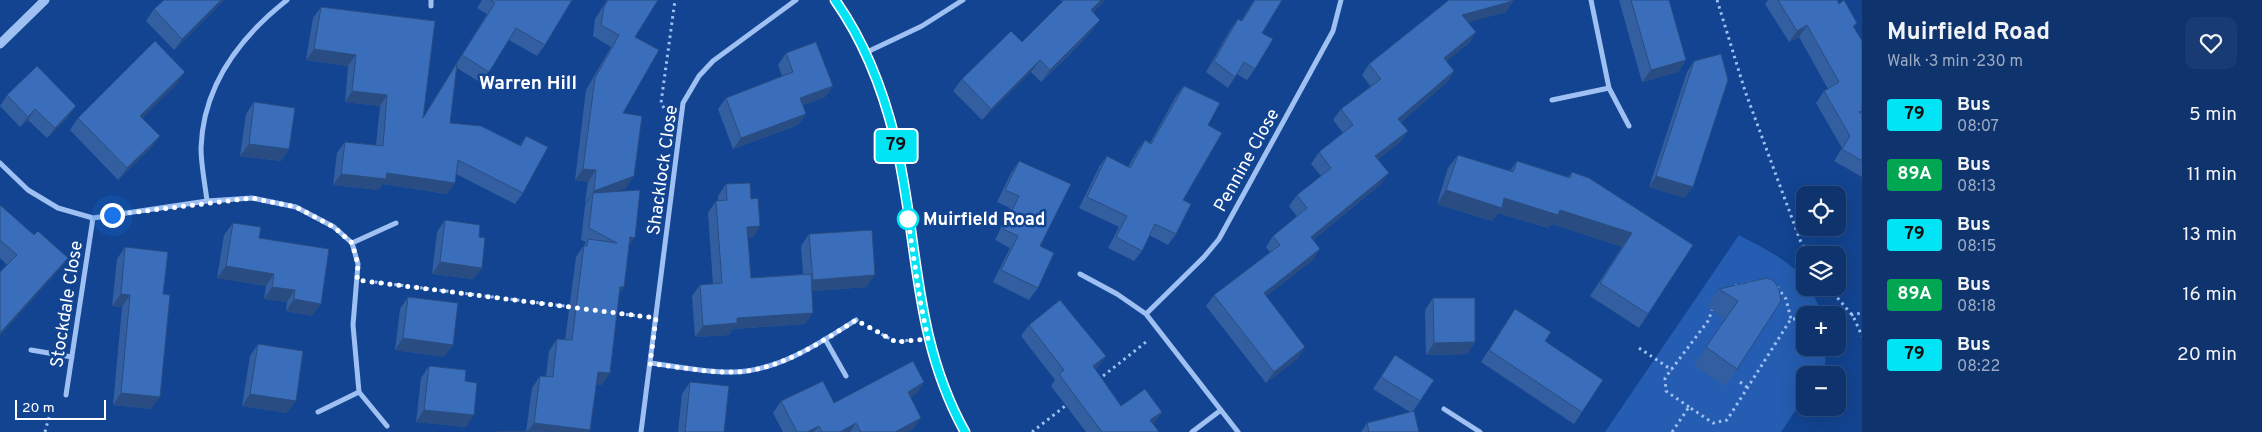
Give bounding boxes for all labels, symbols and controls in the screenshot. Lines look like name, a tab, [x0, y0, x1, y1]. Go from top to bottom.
button: heart	[2185, 17, 2237, 69]
text: Muirfield Road	[1887, 18, 2050, 48]
text: Walk · 3 min · 230 m	[1887, 52, 2023, 72]
district label: Warren Hill	[479, 72, 577, 96]
text: Bus	[1957, 93, 1991, 117]
text: 79	[1904, 103, 1925, 126]
text: 5 min	[2189, 103, 2237, 127]
street label: Shacklock Close	[643, 104, 684, 237]
street label: Pennine Close	[1209, 105, 1285, 217]
text: 08:07	[1957, 117, 1999, 137]
line badge: 79	[874, 130, 918, 162]
text: 79	[886, 134, 906, 157]
text: Bus	[1957, 153, 1991, 177]
text: 89A	[1897, 163, 1932, 186]
text: 11 min	[2187, 163, 2237, 187]
text: 08:13	[1957, 177, 1996, 197]
map controls	[1796, 186, 1846, 416]
button: locate	[1796, 186, 1846, 236]
your location	[100, 203, 125, 228]
marker: Muirfield Road	[897, 208, 919, 230]
place label: Muirfield Road	[923, 209, 1045, 232]
text: Bus	[1957, 213, 1991, 237]
text: 79	[1904, 223, 1925, 246]
text: 13 min	[2182, 223, 2237, 247]
text: 08:15	[1957, 237, 1997, 257]
street label: Stockdale Close	[46, 239, 89, 369]
button: layers	[1796, 246, 1846, 296]
text: Bus	[1957, 273, 1991, 297]
text: 89A	[1897, 283, 1932, 306]
text: 16 min	[2182, 283, 2237, 307]
text: 08:18	[1957, 297, 1996, 317]
button: +	[1796, 306, 1846, 356]
text: Bus	[1957, 333, 1991, 357]
text: 79	[1904, 343, 1925, 366]
text: 20 min	[2177, 343, 2237, 367]
text: 08:22	[1957, 357, 2000, 377]
button: −	[1796, 366, 1846, 416]
scale bar	[15, 397, 106, 420]
text: 20 m	[22, 400, 55, 417]

